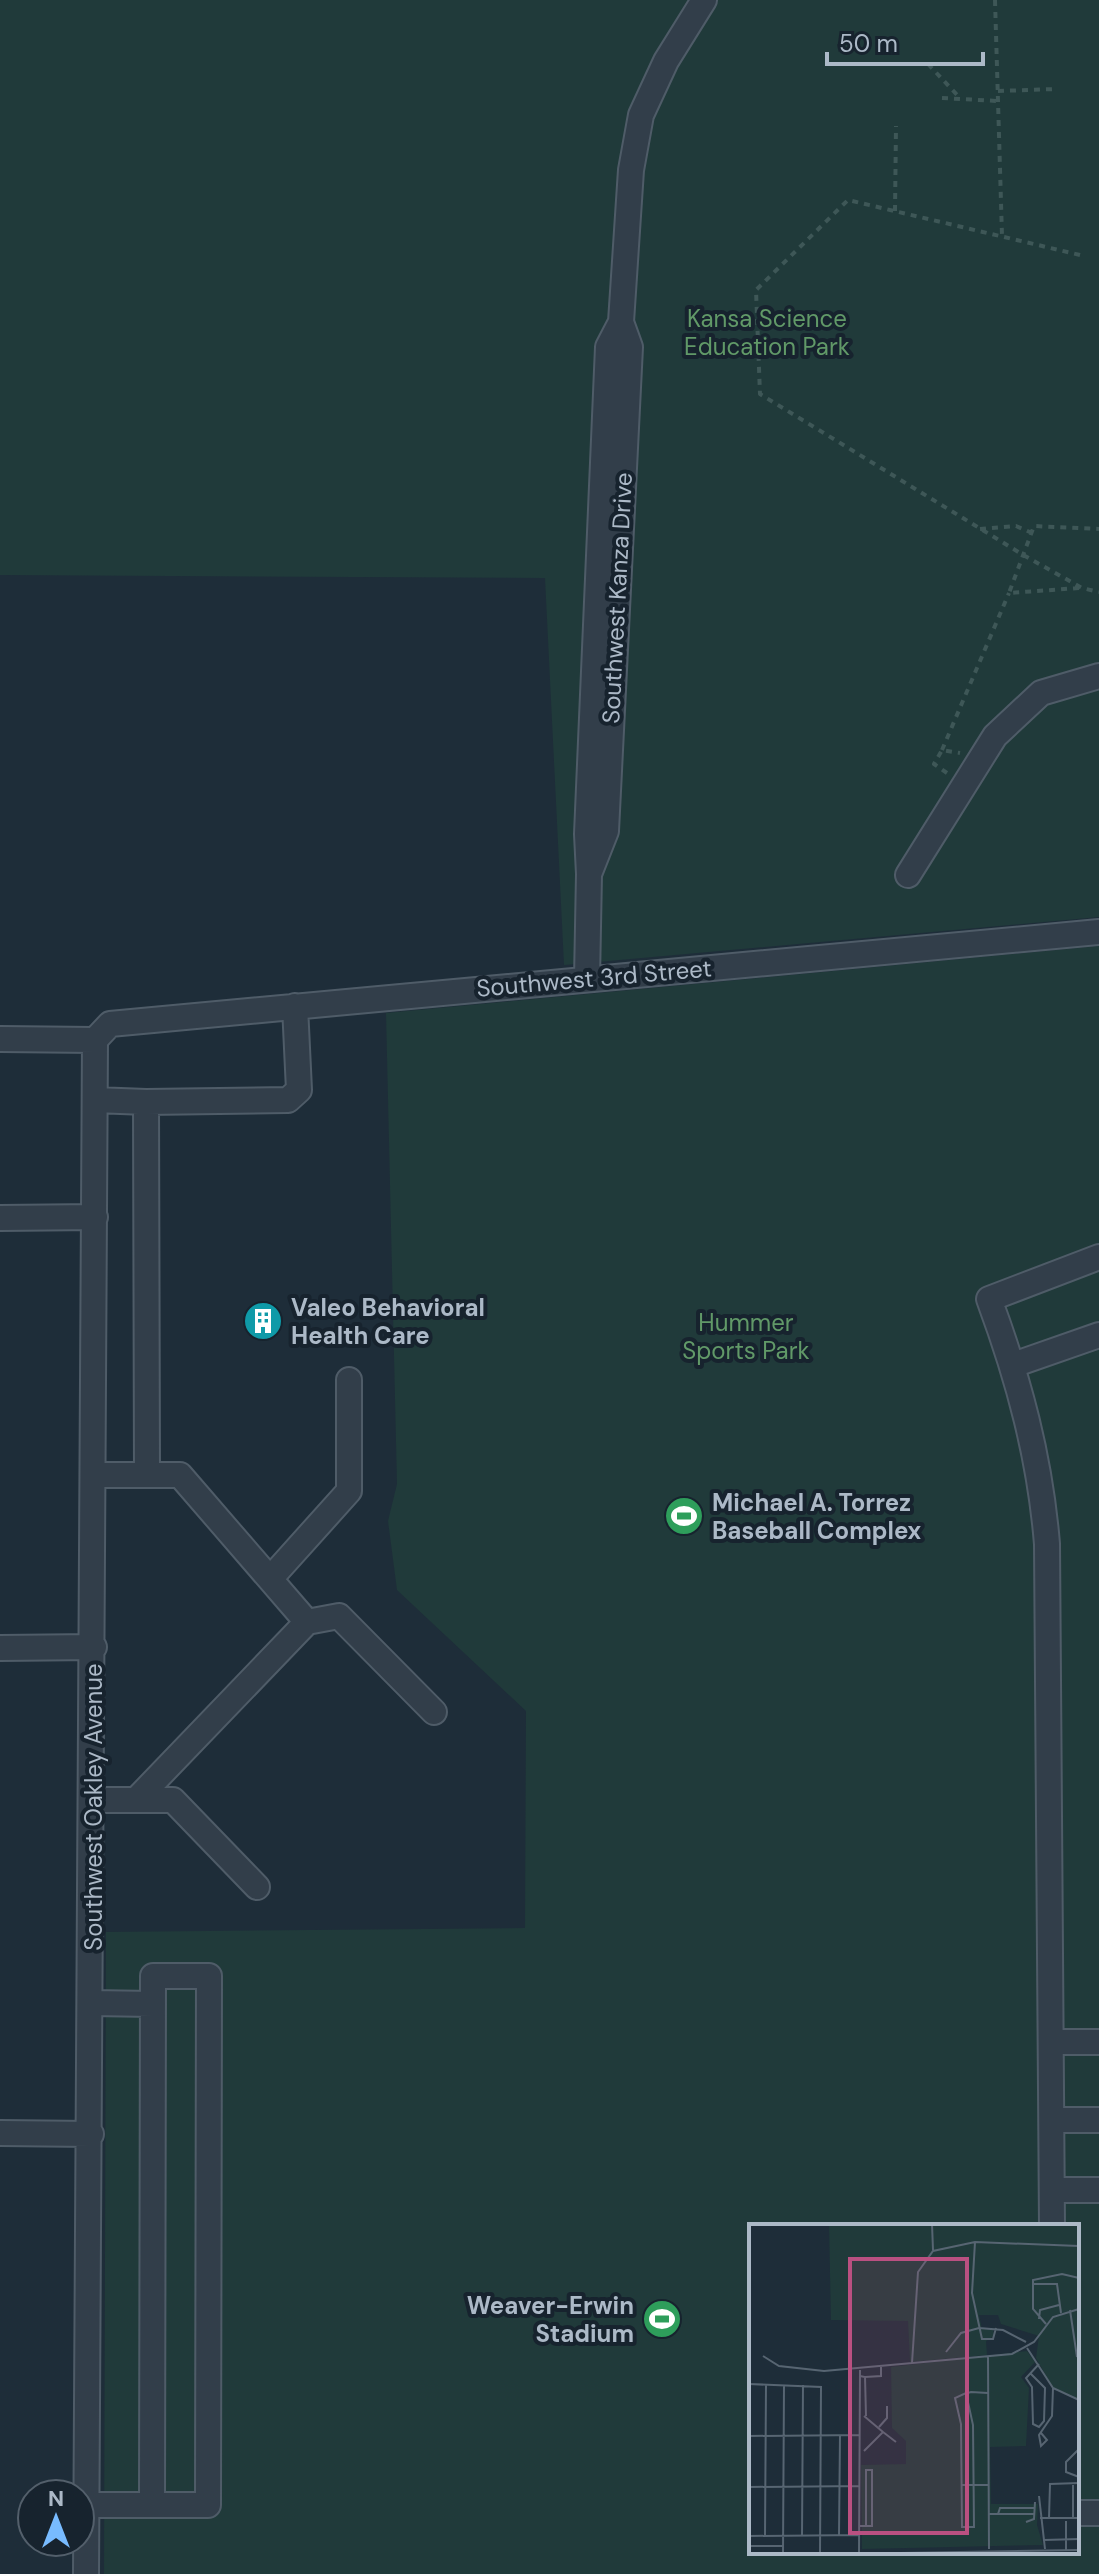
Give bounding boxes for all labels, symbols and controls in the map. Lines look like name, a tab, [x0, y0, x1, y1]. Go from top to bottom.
scale bar	[827, 16, 983, 66]
text: 50 m	[839, 28, 898, 59]
park label: Kansa Science Education Park	[684, 303, 850, 362]
street label: Southwest Kanza Drive	[595, 472, 639, 724]
street label: Southwest 3rd Street	[475, 952, 713, 1004]
place label: Valeo Behavioral Health Care	[291, 1292, 485, 1351]
building icon: Valeo Behavioral Health Care	[242, 1300, 284, 1342]
park label: Hummer Sports Park	[682, 1307, 810, 1366]
place label: Michael A. Torrez Baseball Complex	[712, 1487, 921, 1546]
sports icon: Michael A. Torrez Baseball Complex	[663, 1495, 705, 1537]
street label: Southwest Oakley Avenue	[78, 1663, 109, 1951]
inset map	[749, 2224, 1079, 2554]
place label: Weaver-Erwin Stadium	[467, 2290, 634, 2349]
sports icon: Weaver-Erwin Stadium	[641, 2298, 683, 2340]
north arrow	[16, 2478, 96, 2558]
text: N	[48, 2484, 64, 2513]

